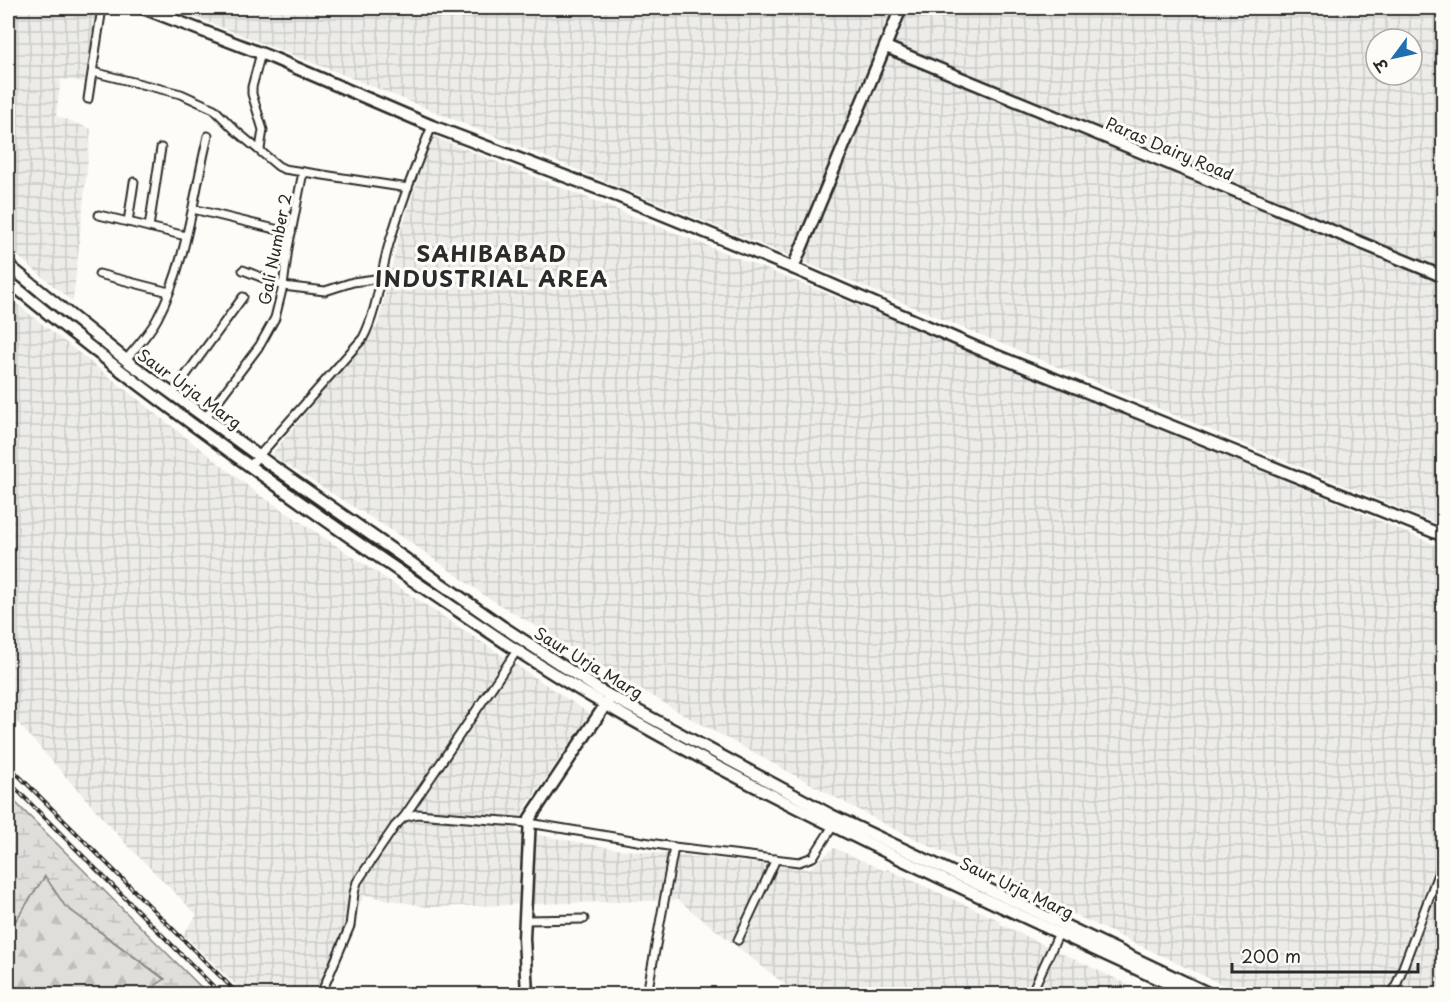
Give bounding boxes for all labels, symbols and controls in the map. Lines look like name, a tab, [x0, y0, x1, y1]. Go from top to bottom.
north arrow	[1364, 27, 1424, 87]
text: उ	[1367, 54, 1395, 78]
street label: Paras Dairy Road	[1103, 110, 1237, 186]
street label: Gali Number 2	[251, 191, 297, 307]
district label: SAHIBABAD INDUSTRIAL AREA	[375, 236, 609, 294]
street label: Saur Urja Marg	[133, 342, 247, 434]
street label: Saur Urja Marg	[530, 620, 648, 704]
street label: Saur Urja Marg	[956, 850, 1078, 924]
scale bar	[1232, 936, 1418, 974]
text: 200 m	[1241, 942, 1301, 969]

